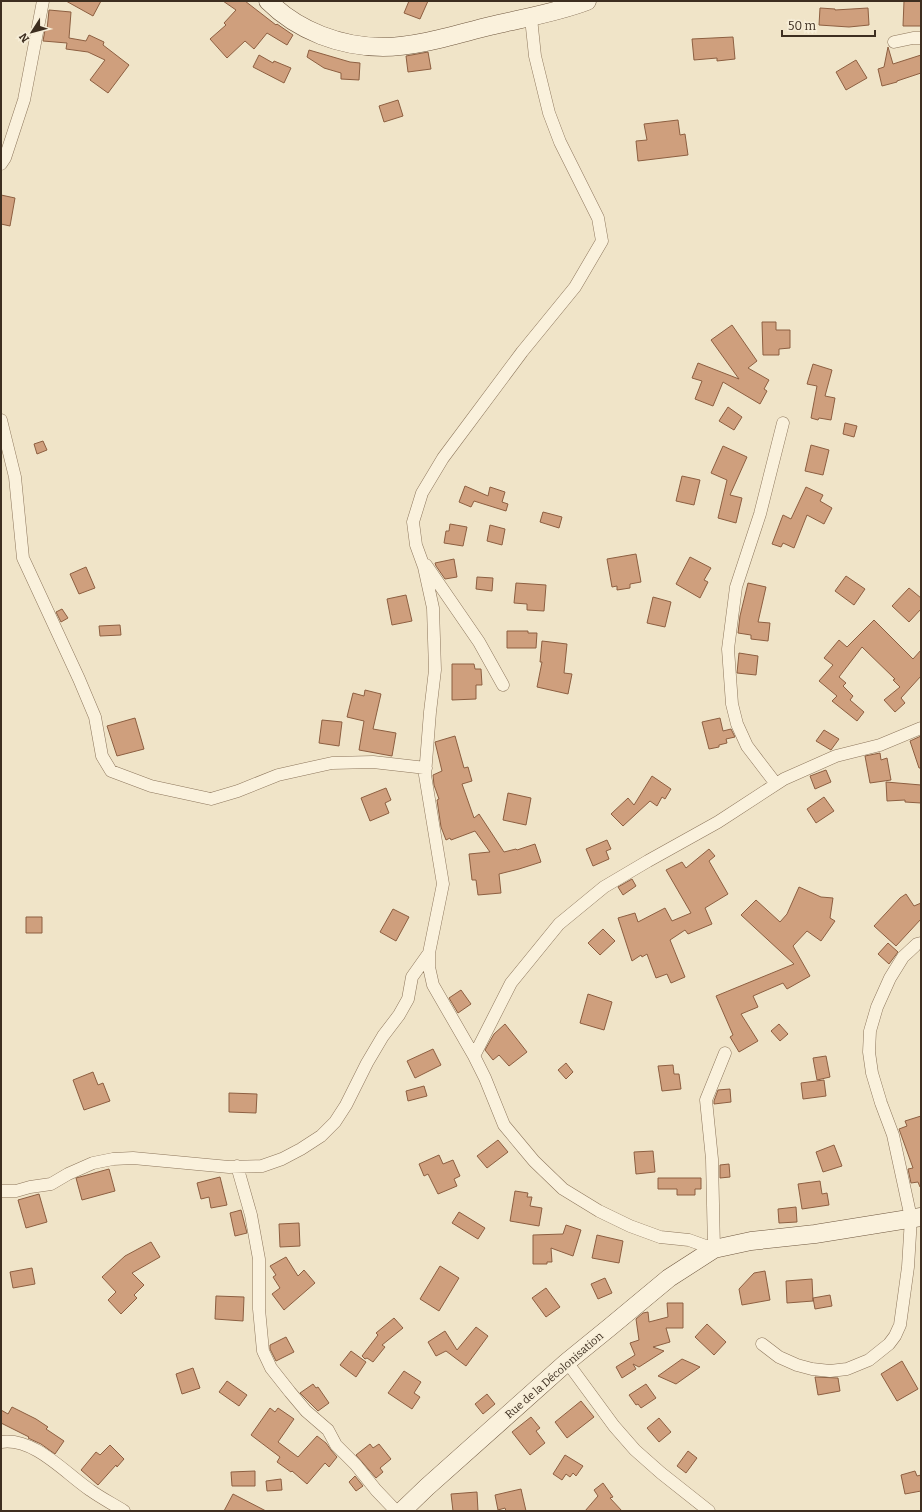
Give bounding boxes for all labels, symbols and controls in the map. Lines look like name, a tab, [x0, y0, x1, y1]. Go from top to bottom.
north arrow	[12, 12, 52, 52]
scale bar	[782, 12, 875, 38]
text: 50 m	[788, 19, 817, 33]
text: N	[16, 30, 32, 45]
street label: Rue de la Décolonisation	[503, 1329, 606, 1421]

